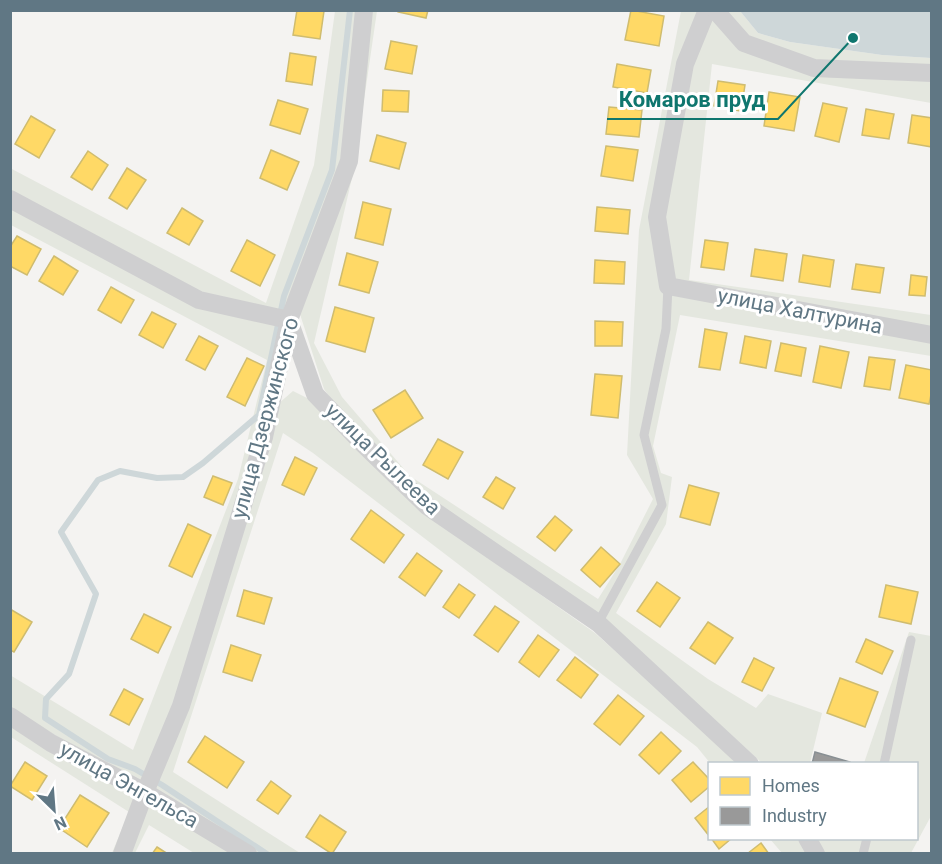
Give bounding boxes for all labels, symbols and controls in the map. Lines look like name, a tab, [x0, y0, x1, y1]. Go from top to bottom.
callout: Комаров пруд	[607, 79, 778, 119]
text: Комаров пруд	[619, 87, 765, 112]
street label: улица Халтурина	[716, 283, 884, 339]
street label: улица Дзержинского	[227, 315, 303, 521]
street label: улица Рылеева	[321, 398, 445, 520]
street label: улица Энгельса	[55, 737, 203, 833]
legend	[708, 762, 918, 840]
text: Homes	[762, 775, 820, 796]
north arrow	[24, 780, 84, 840]
text: Industry	[762, 805, 827, 826]
text: N	[51, 812, 69, 834]

